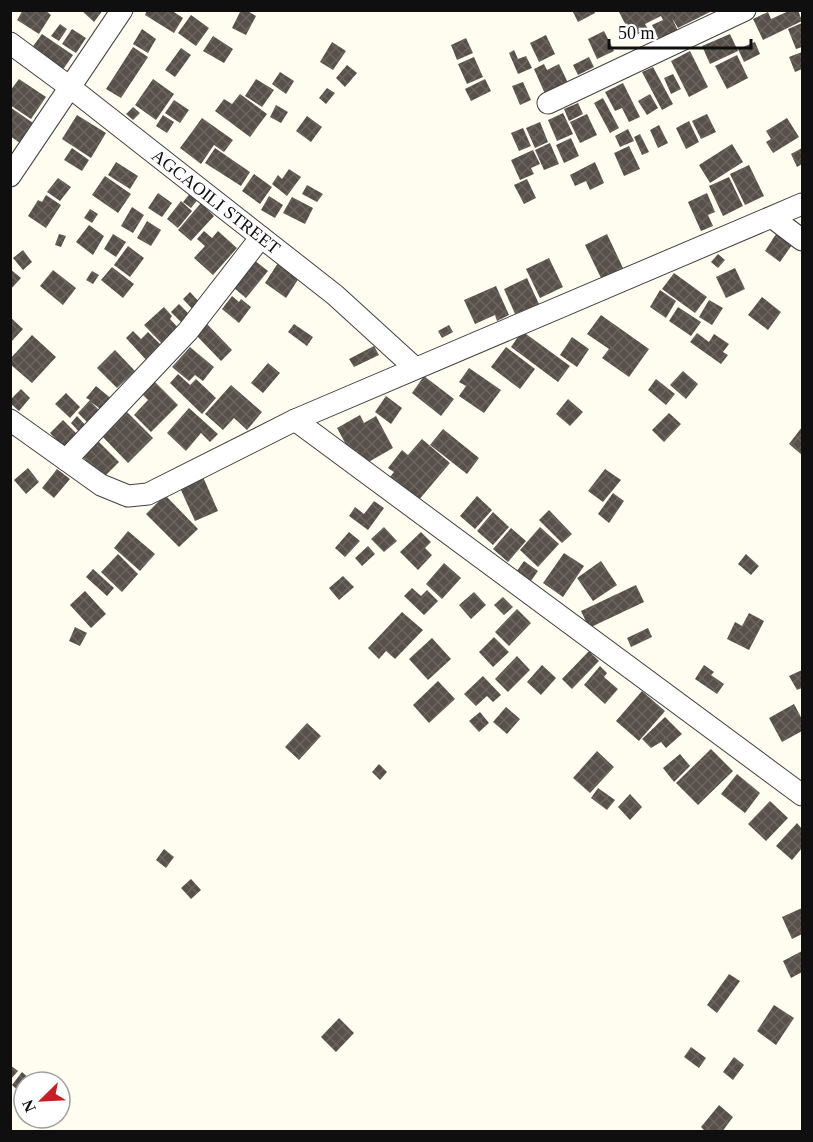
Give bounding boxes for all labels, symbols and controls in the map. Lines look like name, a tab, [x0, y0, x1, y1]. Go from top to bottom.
scale bar	[609, 12, 752, 50]
text: 50 m	[618, 23, 655, 43]
street label: AGCAOILI STREET	[148, 145, 284, 258]
north arrow	[12, 1070, 72, 1130]
text: N	[18, 1097, 39, 1115]

